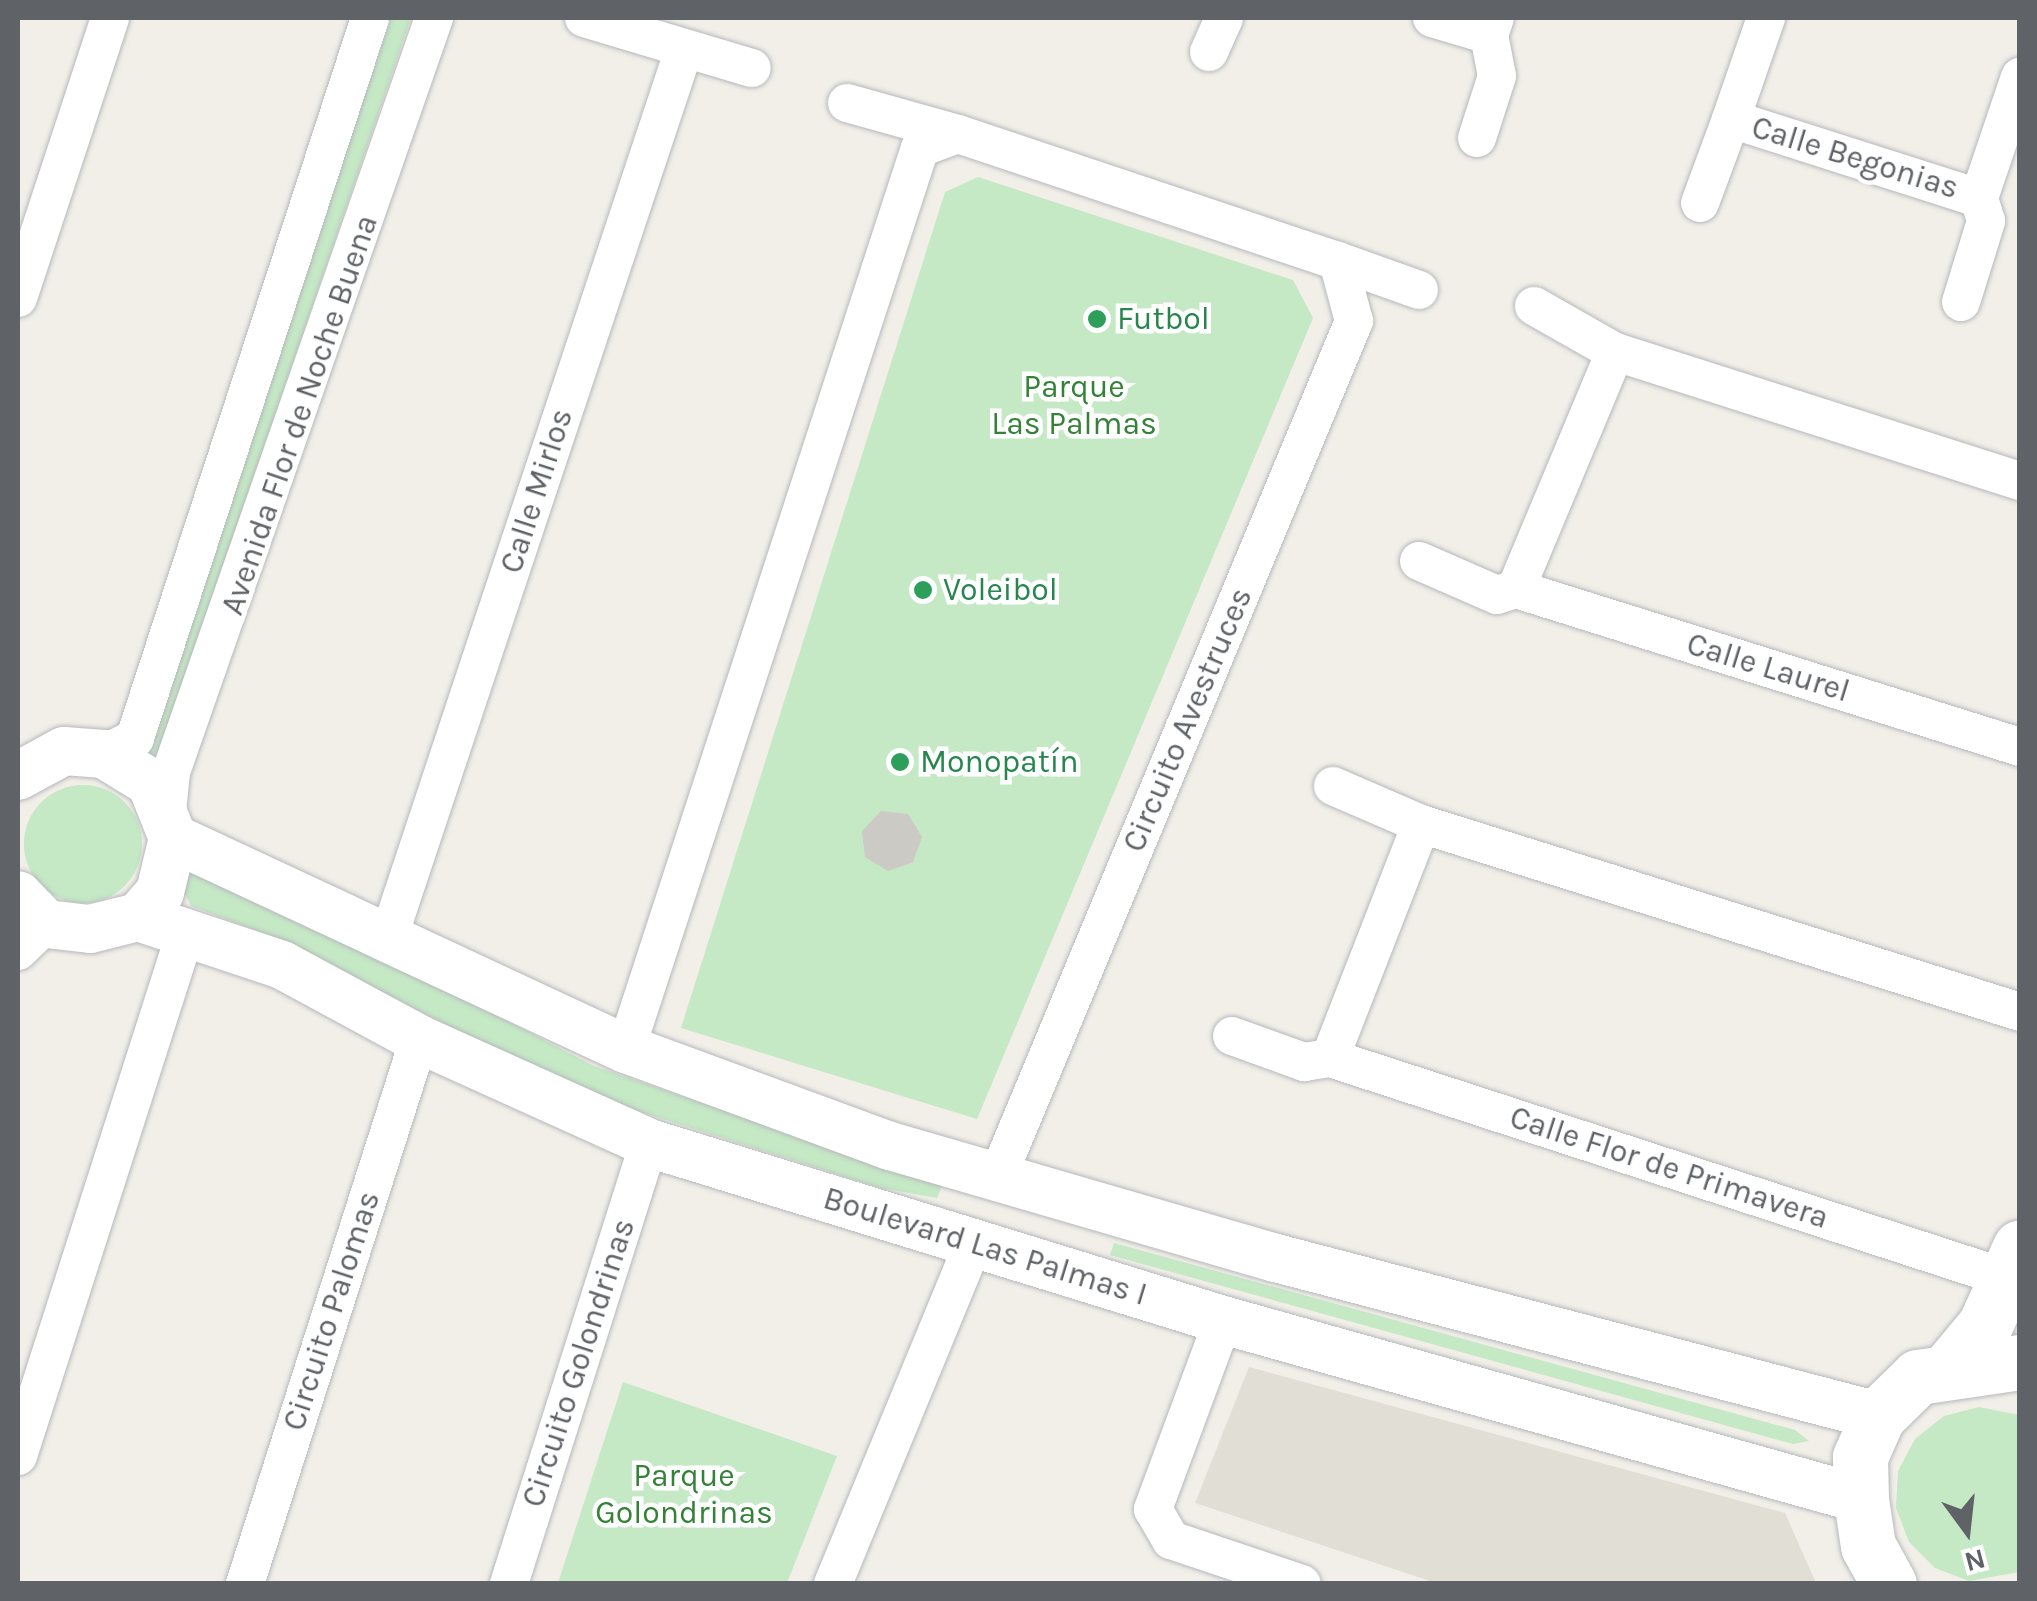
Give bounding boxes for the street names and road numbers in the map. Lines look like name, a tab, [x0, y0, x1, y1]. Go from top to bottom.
street label: Calle Begonias	[1747, 108, 1963, 208]
street label: Avenida Flor de Noche Buena	[213, 210, 387, 620]
street label: Calle Mirlos	[492, 404, 582, 578]
street label: Circuito Avestruces	[1115, 582, 1261, 858]
street label: Calle Laurel	[1682, 625, 1854, 711]
street label: Calle Flor de Primavera	[1505, 1098, 1833, 1238]
street label: Boulevard Las Palmas I	[819, 1179, 1151, 1315]
street label: Circuito Palomas	[275, 1186, 389, 1436]
street label: Circuito Golondrinas	[514, 1214, 644, 1512]

